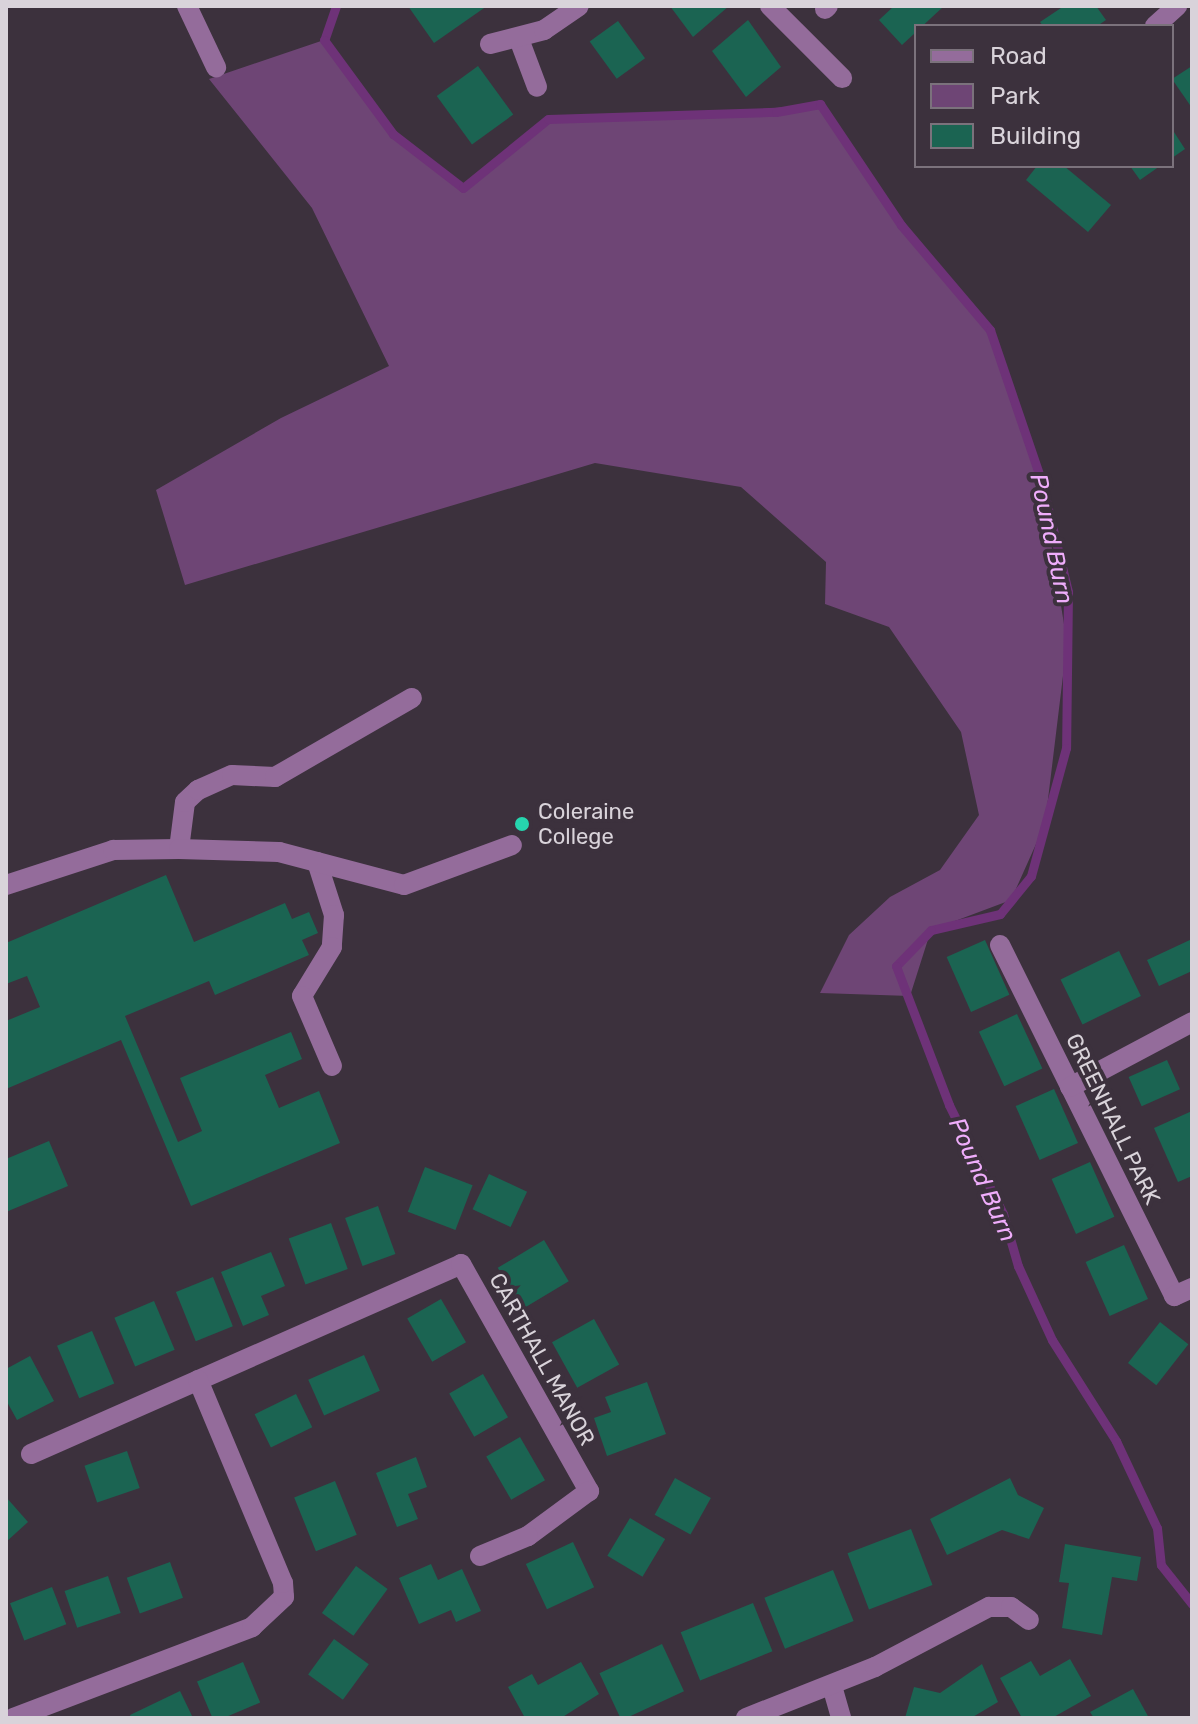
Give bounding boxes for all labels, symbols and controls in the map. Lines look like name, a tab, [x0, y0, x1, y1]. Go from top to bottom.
legend	[914, 24, 1174, 168]
text: Road	[990, 42, 1047, 70]
text: Park	[990, 82, 1040, 110]
text: Building	[990, 122, 1081, 150]
water label: Pound Burn	[1023, 471, 1079, 607]
place label: Coleraine College	[538, 798, 634, 850]
marker: Coleraine College	[513, 815, 531, 833]
street label: GREENHALL PARK	[1060, 1029, 1166, 1209]
water label: Pound Burn	[942, 1114, 1022, 1246]
street label: CARTHALL MANOR	[484, 1268, 600, 1450]

